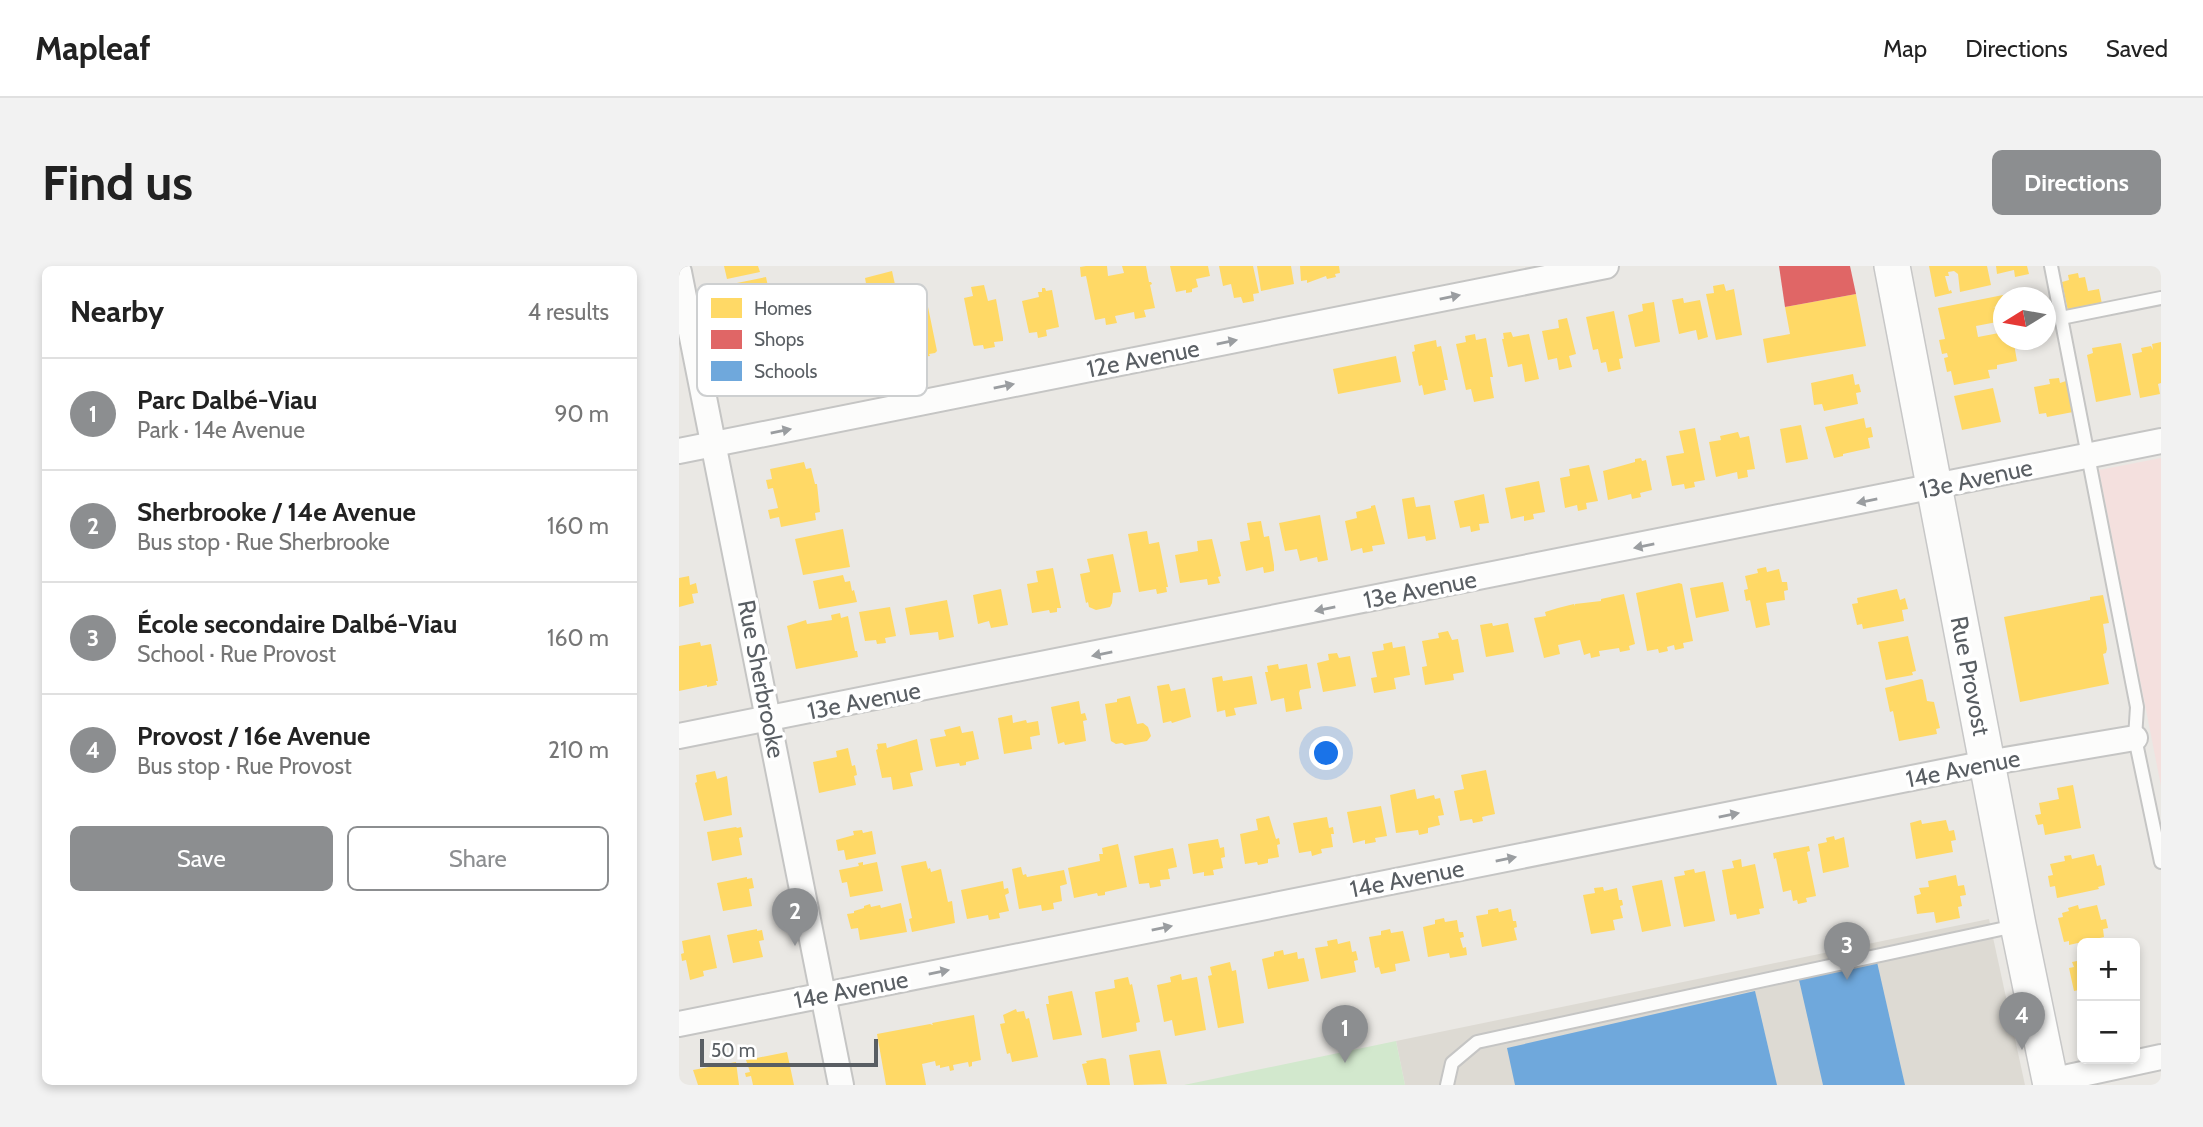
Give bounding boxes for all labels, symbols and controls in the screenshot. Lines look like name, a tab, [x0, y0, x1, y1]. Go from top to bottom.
text: Mapleaf	[35, 28, 151, 68]
text: Map	[1883, 34, 1927, 63]
text: Directions	[1965, 34, 2068, 63]
text: Saved	[2106, 34, 2168, 63]
button: Directions	[1992, 150, 2161, 215]
text: Find us	[42, 153, 193, 212]
legend	[697, 284, 927, 396]
north arrow	[1993, 287, 2056, 350]
one-way arrow	[1439, 292, 1461, 303]
text: Nearby	[70, 293, 164, 330]
text: Homes	[754, 297, 812, 320]
text: 4 results	[528, 298, 609, 326]
text: Shops	[754, 328, 804, 351]
street label: 12e Avenue	[1084, 333, 1202, 384]
one-way arrow	[1216, 336, 1238, 347]
text: Schools	[754, 360, 817, 383]
one-way arrow	[993, 381, 1015, 392]
text: Parc Dalbé-Viau	[137, 384, 317, 416]
text: 1	[89, 400, 97, 428]
text: 90 m	[555, 400, 609, 428]
text: Park · 14e Avenue	[137, 416, 305, 444]
one-way arrow	[770, 425, 792, 436]
street label: 13e Avenue	[1917, 452, 2035, 505]
text: Sherbrooke / 14e Avenue	[137, 496, 416, 528]
one-way arrow	[1856, 496, 1878, 507]
text: 2	[87, 512, 99, 540]
text: 160 m	[547, 512, 609, 540]
text: Bus stop · Rue Sherbrooke	[137, 528, 390, 556]
one-way arrow	[1633, 540, 1655, 551]
street label: 13e Avenue	[1361, 564, 1479, 615]
street label: Rue Sherbrooke	[732, 597, 791, 761]
one-way arrow	[1314, 604, 1336, 615]
text: École secondaire Dalbé-Viau	[137, 608, 457, 640]
street label: Rue Provost	[1945, 614, 1996, 738]
text: 3	[87, 624, 99, 652]
text: 160 m	[547, 624, 609, 652]
text: School · Rue Provost	[137, 640, 336, 668]
one-way arrow	[1091, 648, 1113, 659]
street label: 13e Avenue	[805, 675, 923, 726]
text: Provost / 16e Avenue	[137, 720, 371, 752]
text: 4	[86, 736, 100, 764]
text: 210 m	[548, 736, 609, 764]
your location	[1309, 736, 1343, 770]
street label: 14e Avenue	[1903, 743, 2022, 794]
text: Bus stop · Rue Provost	[137, 752, 352, 780]
one-way arrow	[1718, 809, 1740, 820]
button: Save	[70, 826, 333, 891]
button: Share	[347, 826, 609, 891]
street label: 14e Avenue	[1347, 853, 1466, 904]
one-way arrow	[1495, 854, 1517, 865]
pin: 2	[772, 888, 818, 946]
one-way arrow	[1151, 922, 1173, 933]
pin: 3	[1824, 922, 1870, 980]
map controls	[2077, 938, 2140, 1064]
button: +	[2077, 938, 2140, 1001]
street label: 14e Avenue	[791, 964, 910, 1015]
one-way arrow	[928, 967, 950, 978]
pin: 4	[1999, 992, 2045, 1050]
button: −	[2077, 1001, 2140, 1064]
pin: 1	[1322, 1005, 1368, 1063]
scale bar	[700, 1036, 879, 1068]
text: 50 m	[711, 1039, 755, 1062]

